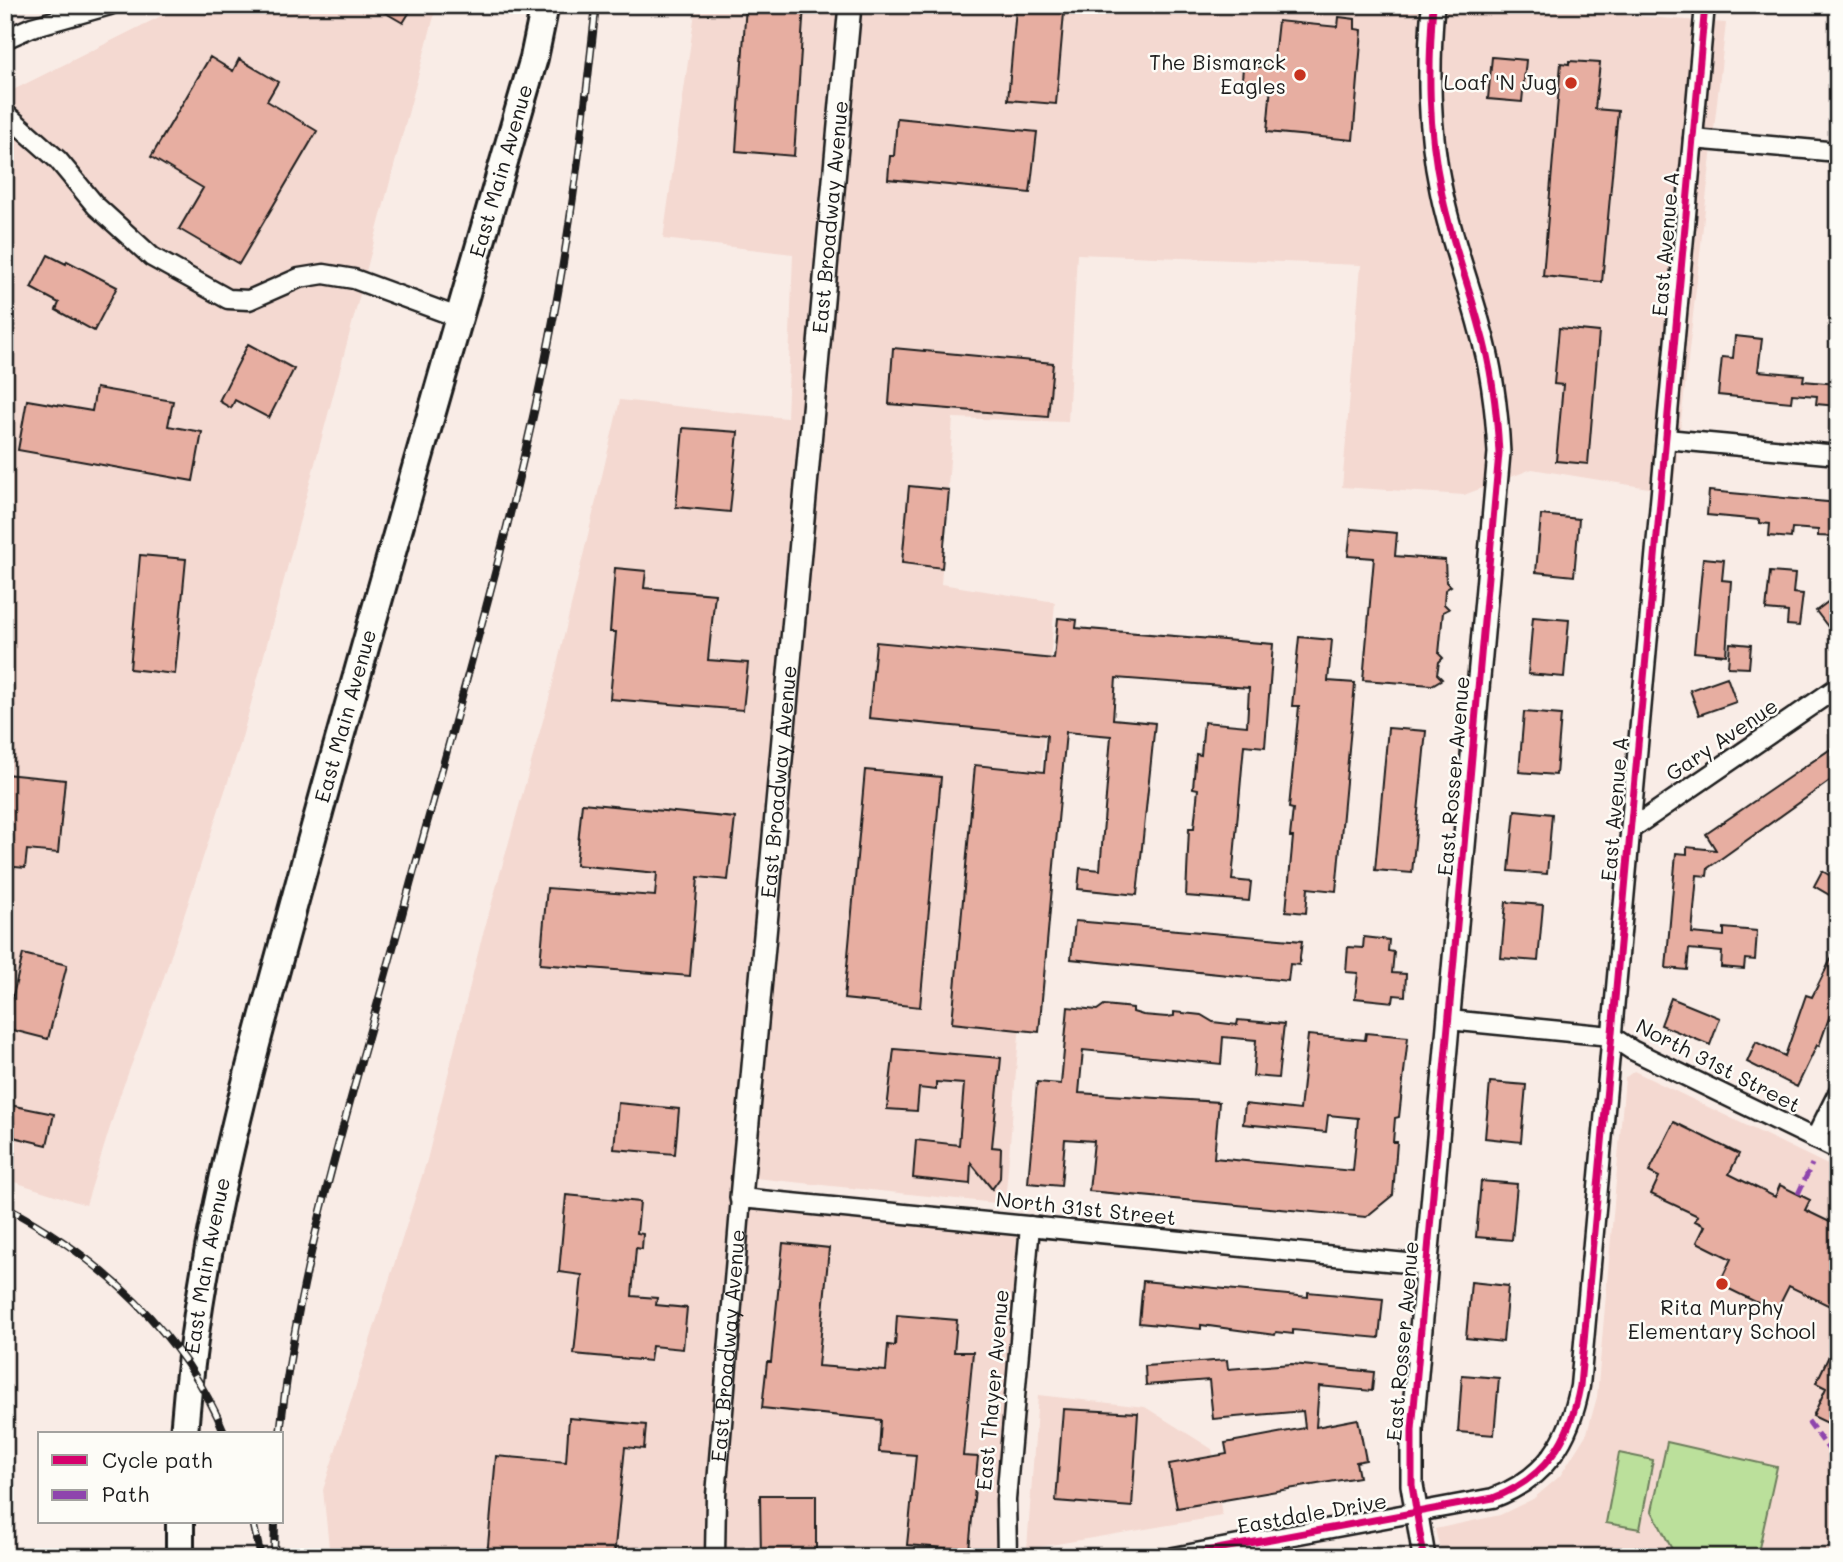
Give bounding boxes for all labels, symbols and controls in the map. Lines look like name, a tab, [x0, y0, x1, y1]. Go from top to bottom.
place label: The Bismarck Eagles	[1149, 48, 1286, 99]
marker: The Bismarck Eagles	[1292, 67, 1308, 83]
place label: Loaf 'N Jug	[1443, 68, 1557, 95]
marker: Loaf 'N Jug	[1563, 75, 1579, 91]
street label: East Main Avenue	[462, 81, 538, 260]
street label: East Broadway Avenue	[805, 99, 853, 334]
street label: East Avenue A	[1645, 170, 1684, 317]
street label: East Main Avenue	[307, 626, 381, 805]
street label: East Broadway Avenue	[753, 664, 802, 899]
street label: East Rosser Avenue	[1430, 675, 1475, 877]
street label: Gary Avenue	[1660, 691, 1782, 786]
street label: East Avenue A	[1594, 735, 1633, 882]
street label: North 31st Street	[1632, 1012, 1805, 1118]
street label: East Main Avenue	[177, 1175, 235, 1355]
street label: North 31st Street	[995, 1185, 1178, 1230]
street label: East Broadway Avenue	[704, 1228, 750, 1463]
street label: East Rosser Avenue	[1379, 1240, 1424, 1442]
marker: Rita Murphy Elementary School	[1714, 1276, 1730, 1292]
street label: East Thayer Avenue	[969, 1288, 1014, 1492]
place label: Rita Murphy Elementary School	[1628, 1293, 1816, 1344]
legend	[38, 1432, 284, 1524]
text: Cycle path	[102, 1446, 212, 1473]
text: Path	[102, 1480, 149, 1507]
street label: Eastdale Drive	[1235, 1486, 1389, 1539]

